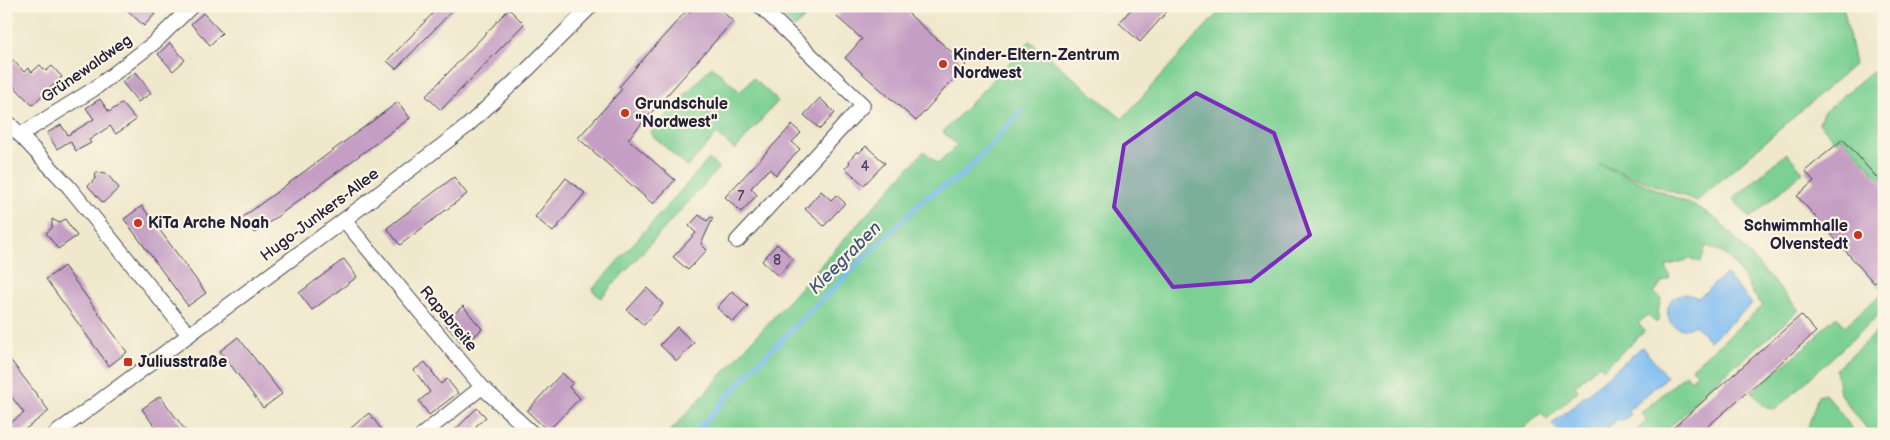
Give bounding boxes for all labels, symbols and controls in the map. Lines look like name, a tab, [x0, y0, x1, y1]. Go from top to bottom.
street label: Grünewaldweg	[38, 31, 136, 107]
place label: Kinder-Eltern-Zentrum Nordwest	[953, 46, 1120, 83]
marker: Kinder-Eltern-Zentrum Nordwest	[937, 58, 949, 70]
place label: Grundschule "Nordwest"	[635, 95, 728, 132]
marker: Grundschule "Nordwest"	[619, 107, 631, 119]
house number: 4	[861, 158, 870, 175]
street label: Hugo-Junkers-Allee	[257, 164, 383, 266]
house number: 7	[738, 188, 745, 205]
place label: KiTa Arche Noah	[148, 214, 269, 233]
marker: KiTa Arche Noah	[132, 217, 144, 229]
water label: Kleegraben	[804, 217, 886, 299]
place label: Schwimmhalle Olvenstedt	[1744, 217, 1849, 254]
marker: Schwimmhalle Olvenstedt	[1852, 229, 1864, 241]
house number: 8	[773, 252, 781, 269]
street label: Rapsbreite	[415, 283, 481, 356]
place label: Juliusstraße	[138, 353, 227, 372]
marker: Juliusstraße	[122, 356, 134, 368]

